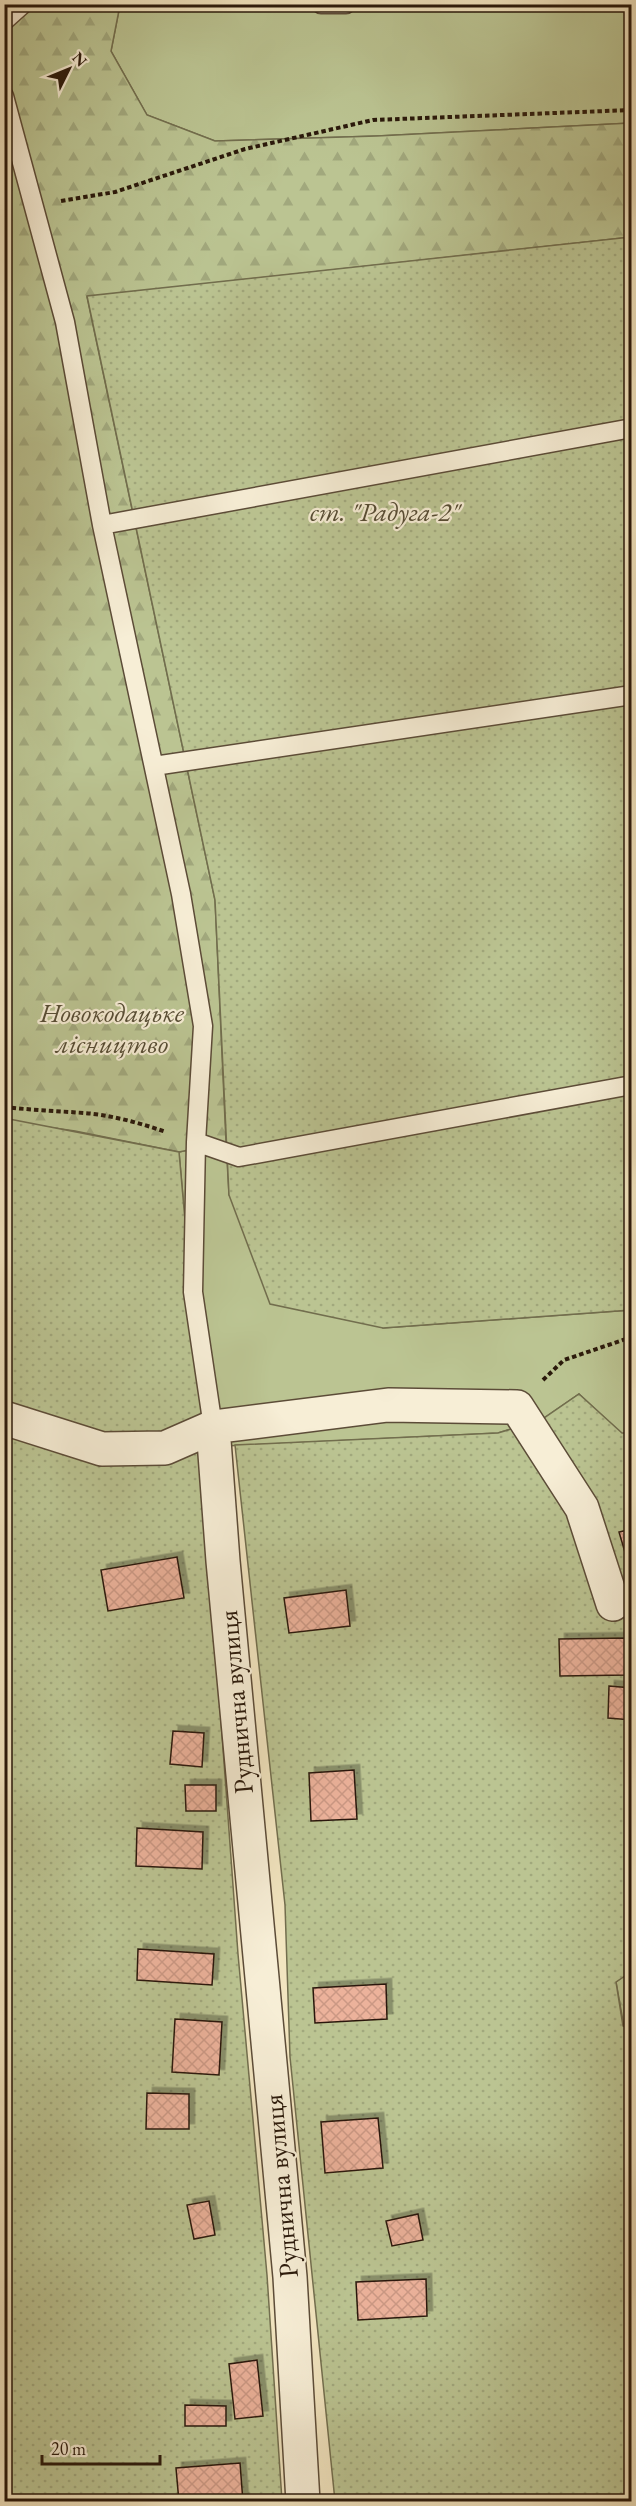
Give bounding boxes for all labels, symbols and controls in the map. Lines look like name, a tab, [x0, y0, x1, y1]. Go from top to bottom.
north arrow	[39, 39, 99, 99]
text: N	[68, 47, 92, 71]
park label: ст. "Радуга-2"	[310, 494, 463, 529]
park label: Новокодацьке лісництво	[39, 995, 185, 1061]
street label: Руднична вулиця	[210, 1609, 261, 1795]
street label: Руднична вулиця	[255, 2093, 306, 2279]
scale bar	[42, 2428, 160, 2466]
text: 20 m	[51, 2437, 86, 2460]

